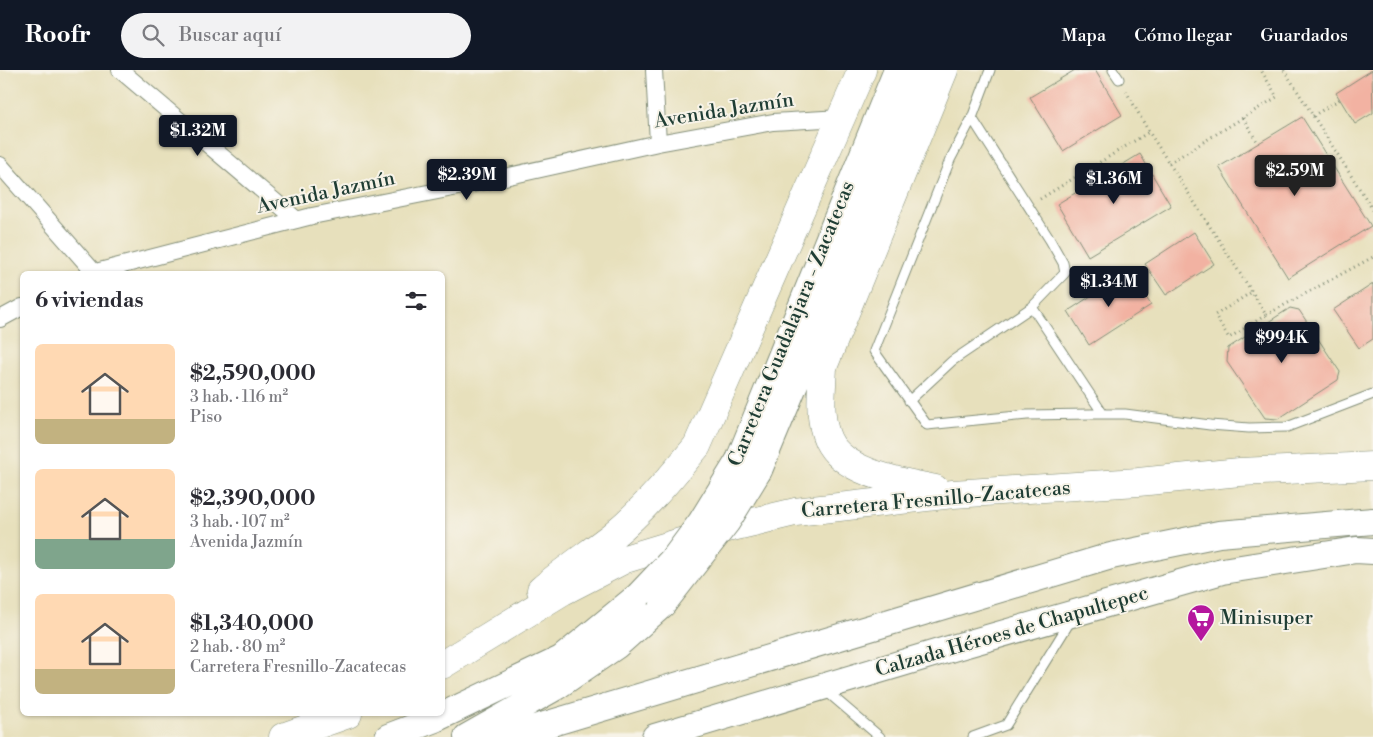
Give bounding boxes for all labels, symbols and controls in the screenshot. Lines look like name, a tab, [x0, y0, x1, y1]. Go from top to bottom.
search box	[121, 13, 471, 58]
text: Roofr	[25, 20, 91, 50]
icon: search	[139, 21, 167, 49]
text: Buscar aquí	[179, 23, 281, 47]
text: Mapa	[1062, 24, 1106, 47]
text: Cómo llegar	[1134, 24, 1232, 47]
text: Guardados	[1260, 24, 1348, 47]
street label: Avenida Jazmín	[651, 88, 796, 135]
pin: $1.32M	[157, 114, 239, 157]
text: $1.32M	[170, 121, 226, 141]
pin: $2.59M	[1254, 154, 1336, 197]
pin: $2.39M	[426, 158, 508, 201]
text: $2.59M	[1266, 161, 1324, 181]
pin: $1.36M	[1073, 162, 1155, 205]
text: $2.39M	[438, 165, 496, 185]
street label: Avenida Jazmín	[254, 166, 398, 220]
text: $1.36M	[1086, 169, 1142, 189]
street label: Carretera Guadalajara - Zacatecas	[723, 178, 861, 470]
pin: $1.34M	[1068, 266, 1150, 308]
text: $1.34M	[1080, 272, 1138, 292]
icon: filters	[402, 287, 430, 315]
text: 6 viviendas	[35, 288, 143, 314]
pin: $994K	[1247, 322, 1317, 364]
text: $994K	[1255, 328, 1309, 348]
text: $2,590,000	[190, 361, 316, 387]
icon: home	[75, 364, 135, 424]
text: 3 hab. · 116 m²	[190, 387, 288, 407]
text: Piso	[190, 407, 222, 427]
street label: Carretera Fresnillo-Zacatecas	[800, 476, 1072, 524]
text: $2,390,000	[190, 486, 315, 512]
icon: home	[75, 489, 135, 549]
text: 3 hab. · 107 m²	[190, 512, 290, 532]
text: Avenida Jazmín	[190, 532, 303, 552]
street label: Calzada Héroes de Chapultepec	[873, 581, 1151, 683]
supermarket icon: Minisuper	[1186, 603, 1216, 642]
place label: Minisuper	[1220, 606, 1314, 631]
text: $1,340,000	[190, 611, 314, 637]
icon: home	[75, 614, 135, 674]
text: 2 hab. · 80 m²	[190, 637, 285, 657]
text: Carretera Fresnillo-Zacatecas	[190, 657, 406, 677]

